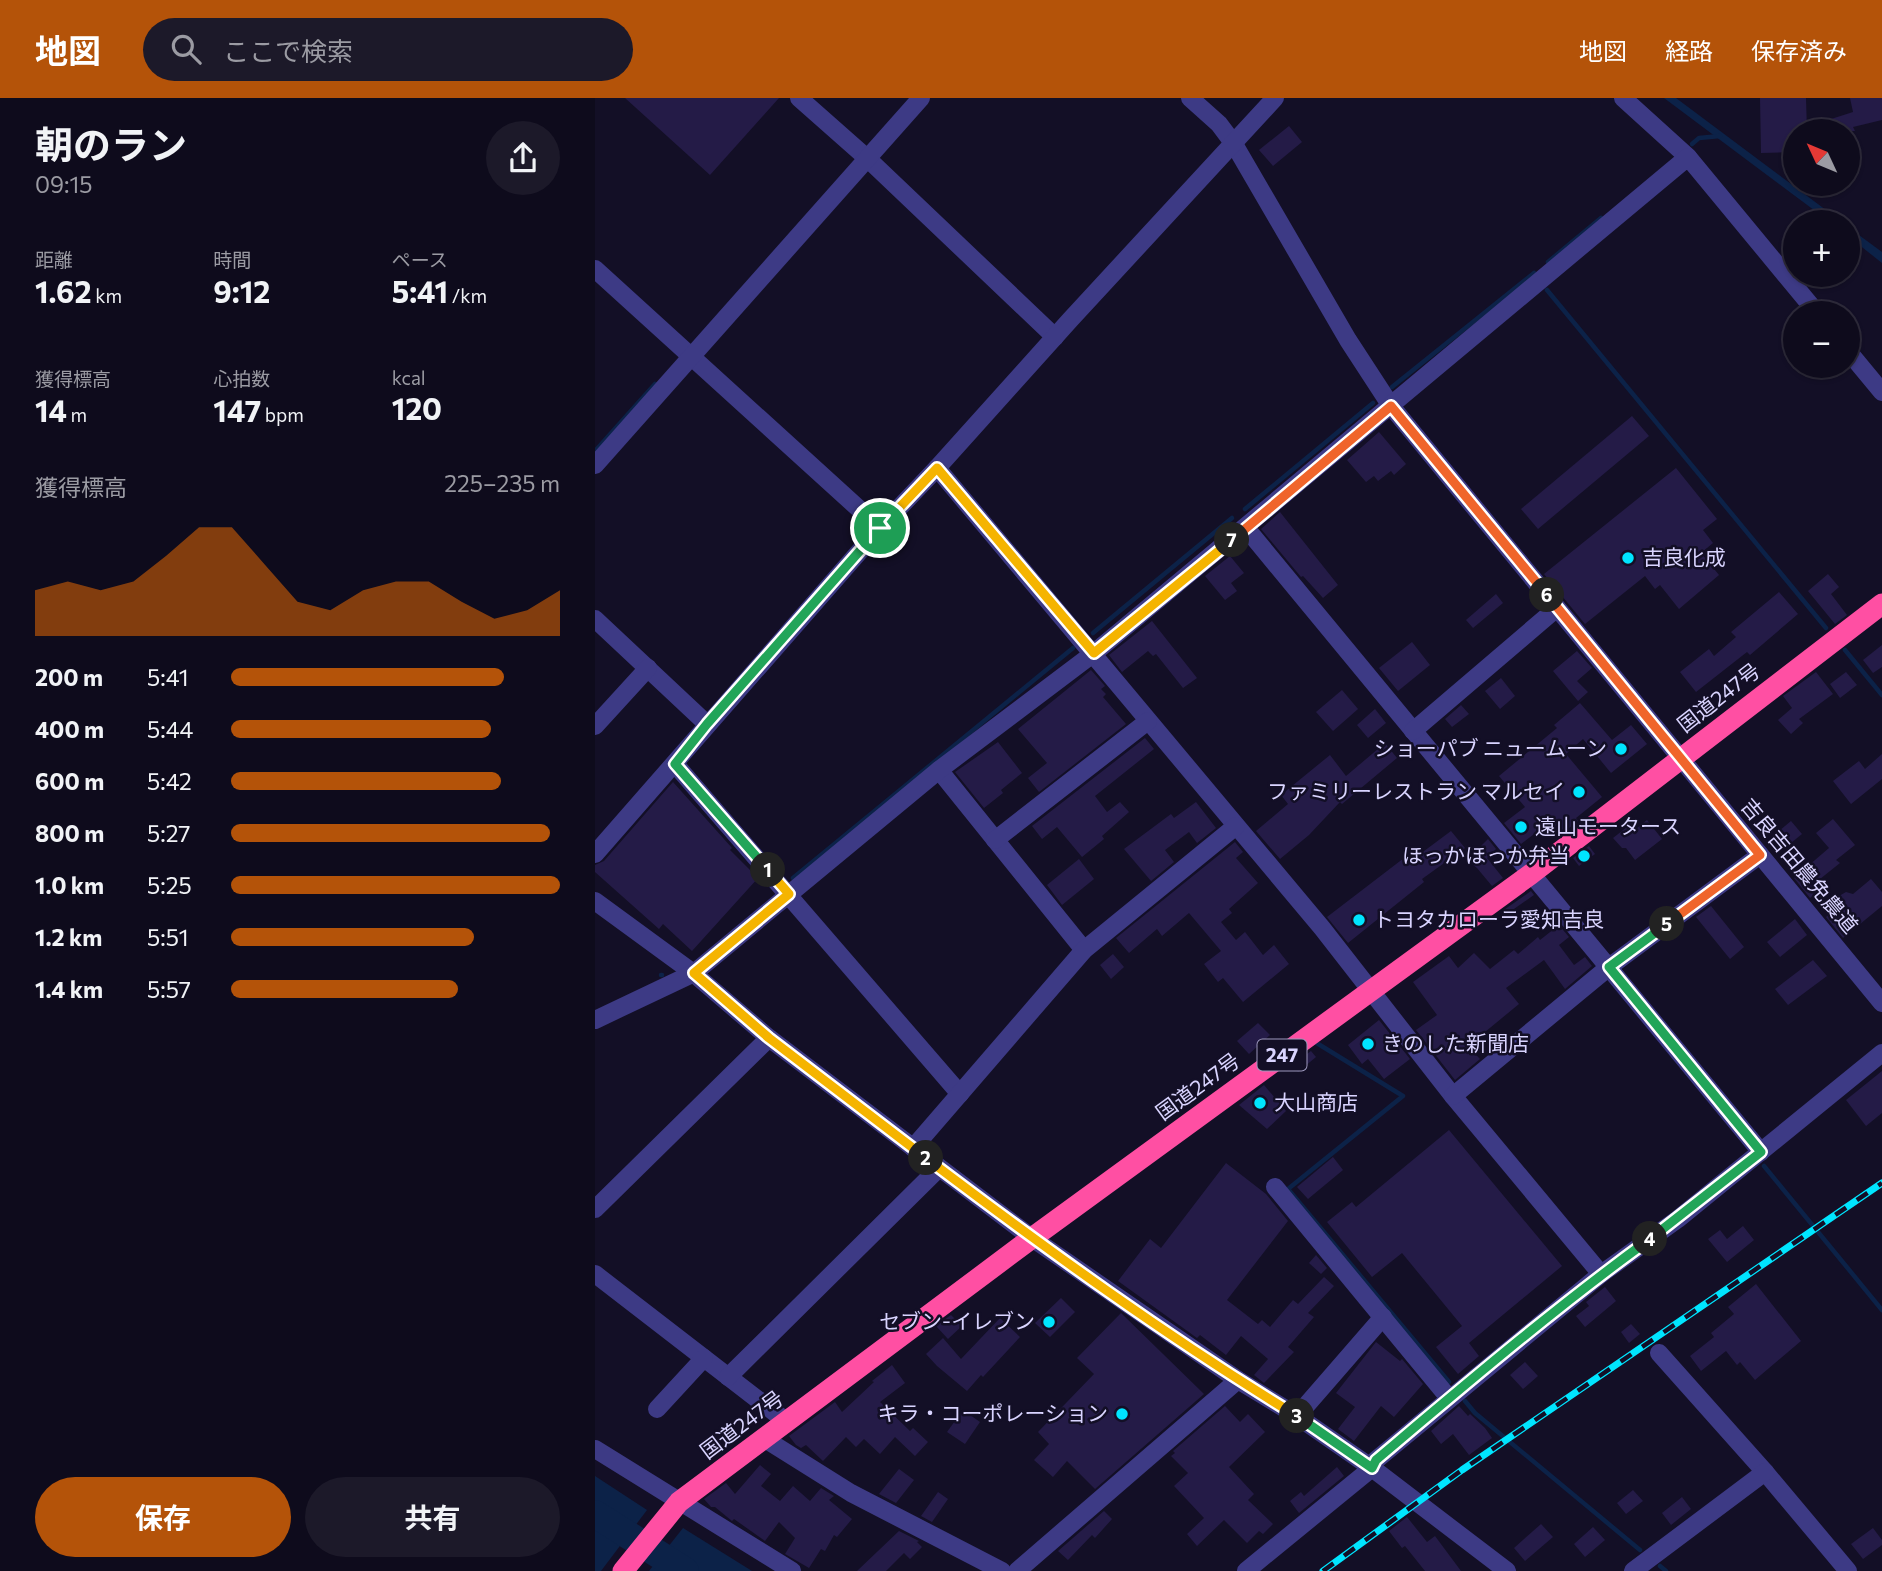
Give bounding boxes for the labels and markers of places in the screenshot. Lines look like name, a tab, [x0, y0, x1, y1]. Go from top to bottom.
pin	[850, 498, 910, 558]
pin: 7	[1215, 522, 1249, 558]
place label: 吉良化成	[1642, 544, 1726, 569]
marker: 吉良化成	[1620, 550, 1636, 566]
pin: 6	[1529, 578, 1565, 612]
place label: ショーパブ ニュームーン	[1374, 735, 1607, 760]
marker: ショーパブ ニュームーン	[1613, 741, 1629, 757]
place label: ファミリーレストラン マルセイ	[1267, 778, 1565, 803]
marker: ファミリーレストラン マルセイ	[1571, 784, 1587, 800]
place label: 遠山モータース	[1535, 813, 1681, 838]
marker: 遠山モータース	[1513, 819, 1529, 835]
place label: ほっかほっか弁当	[1402, 842, 1570, 867]
marker: ほっかほっか弁当	[1576, 848, 1592, 864]
pin: 1	[751, 852, 785, 888]
place label: トヨタカローラ愛知吉良	[1373, 906, 1604, 931]
pin: 5	[1649, 906, 1685, 942]
marker: トヨタカローラ愛知吉良	[1351, 912, 1367, 928]
place label: きのした新聞店	[1382, 1030, 1529, 1055]
marker: きのした新聞店	[1360, 1036, 1376, 1052]
place label: 大山商店	[1274, 1089, 1358, 1114]
marker: 大山商店	[1252, 1095, 1268, 1111]
pin: 2	[909, 1140, 943, 1176]
pin: 4	[1633, 1222, 1667, 1256]
place label: セブン-イレブン	[879, 1308, 1035, 1333]
marker: セブン-イレブン	[1041, 1314, 1057, 1330]
pin: 3	[1279, 1398, 1315, 1434]
place label: キラ・コーポレーション	[877, 1400, 1108, 1425]
marker: キラ・コーポレーション	[1114, 1406, 1130, 1422]

